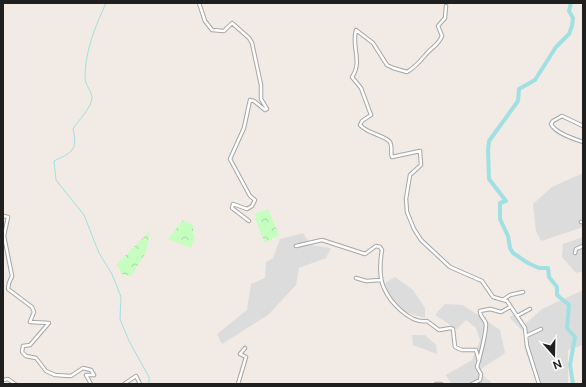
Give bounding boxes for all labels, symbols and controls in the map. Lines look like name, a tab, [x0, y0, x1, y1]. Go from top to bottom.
north arrow	[534, 335, 574, 375]
text: N	[551, 357, 564, 372]

